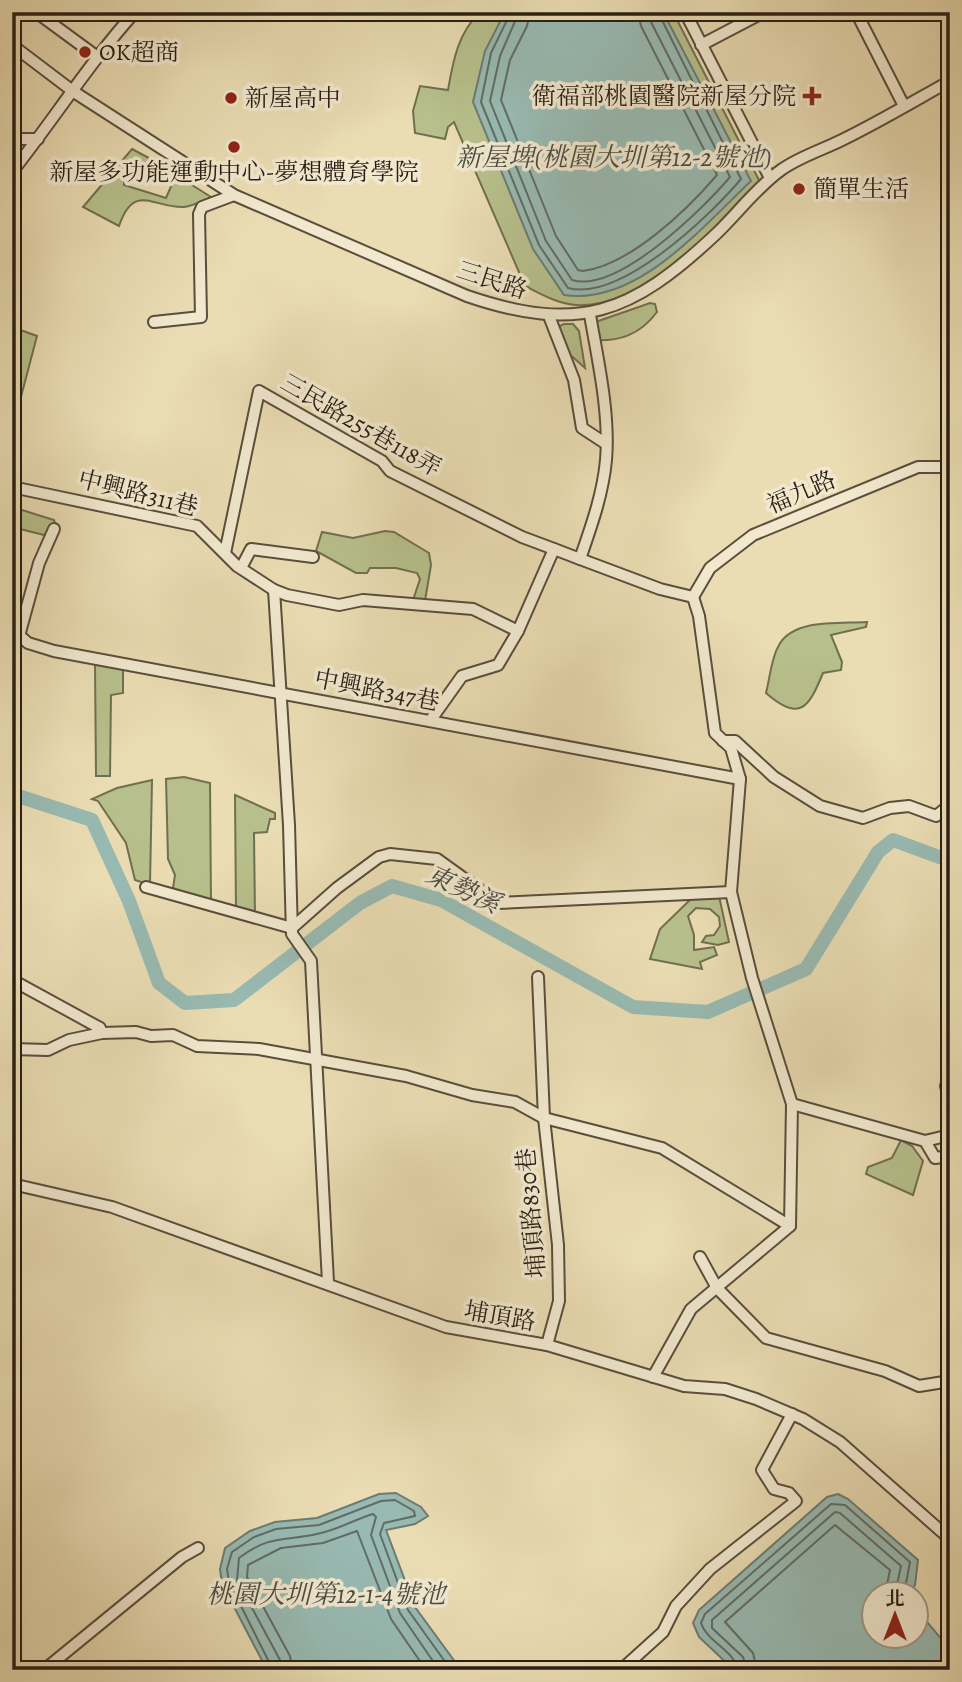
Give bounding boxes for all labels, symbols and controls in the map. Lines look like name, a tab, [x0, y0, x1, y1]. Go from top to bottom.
place label: OK超商	[99, 36, 179, 68]
marker: OK超商	[77, 44, 93, 60]
place label: 衛福部桃園醫院新屋分院	[532, 80, 796, 112]
place label: 新屋高中	[245, 82, 341, 114]
marker: 衛福部桃園醫院新屋分院	[802, 86, 822, 106]
marker: 新屋高中	[223, 90, 239, 106]
marker: 新屋多功能運動中心-夢想體育學院	[226, 139, 242, 155]
water label: 新屋埤(桃園大圳第12-2號池)	[456, 140, 772, 175]
place label: 新屋多功能運動中心-夢想體育學院	[49, 156, 419, 188]
place label: 簡單生活	[813, 173, 909, 205]
marker: 簡單生活	[791, 181, 807, 197]
street label: 三民路	[453, 254, 531, 306]
street label: 三民路255巷118弄	[275, 366, 447, 484]
street label: 中興路311巷	[75, 463, 201, 523]
street label: 福九路	[762, 463, 840, 521]
street label: 中興路347巷	[312, 662, 442, 718]
water label: 東勢溪	[420, 857, 508, 923]
street label: 埔頂路830巷	[509, 1147, 553, 1279]
street label: 埔頂路	[462, 1294, 538, 1338]
water label: 桃園大圳第12-1-4號池	[207, 1577, 448, 1612]
north arrow	[860, 1580, 930, 1650]
text: 北	[885, 1586, 905, 1612]

